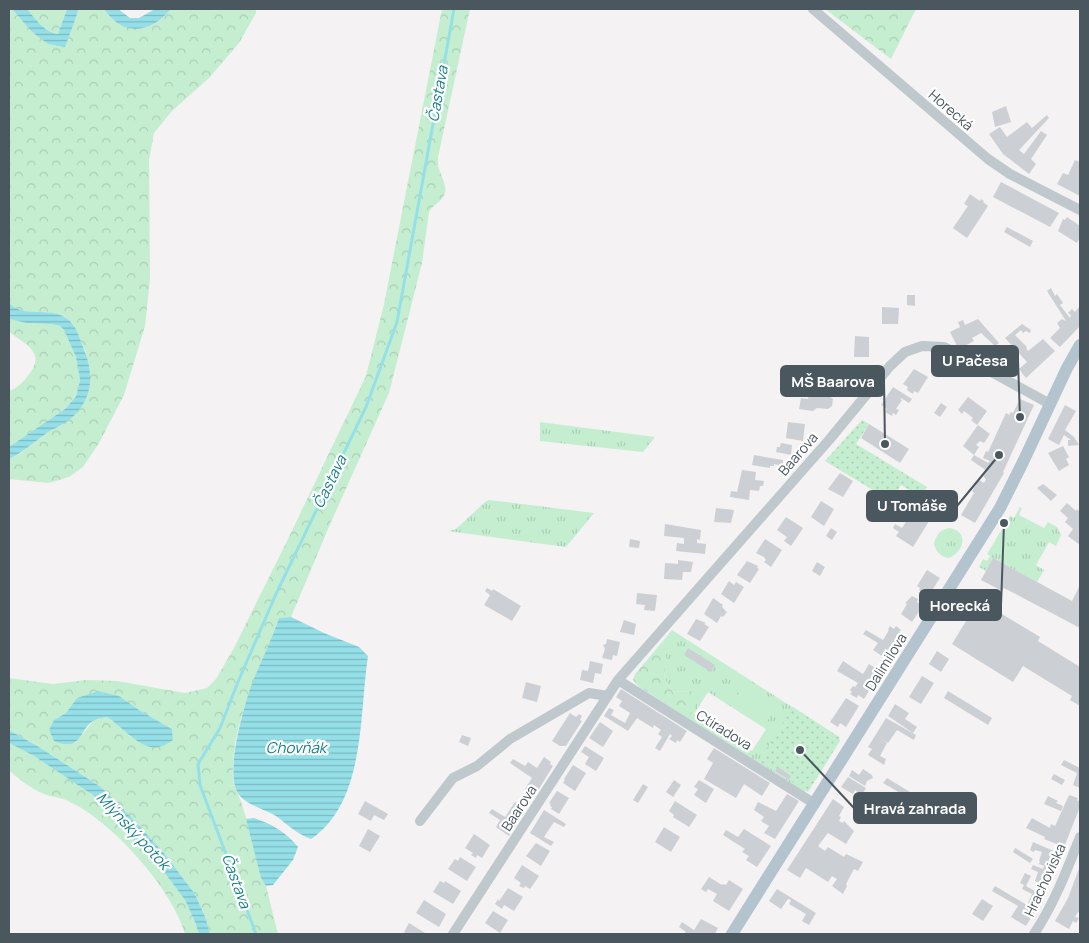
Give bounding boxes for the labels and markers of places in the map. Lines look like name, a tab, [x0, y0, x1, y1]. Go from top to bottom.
callout: U Pačesa	[932, 346, 1018, 376]
callout: MŠ Baarova	[781, 366, 884, 396]
callout: U Tomáše	[867, 491, 957, 521]
callout: Horecká	[920, 590, 1001, 620]
callout: Hravá zahrada	[854, 793, 976, 823]

